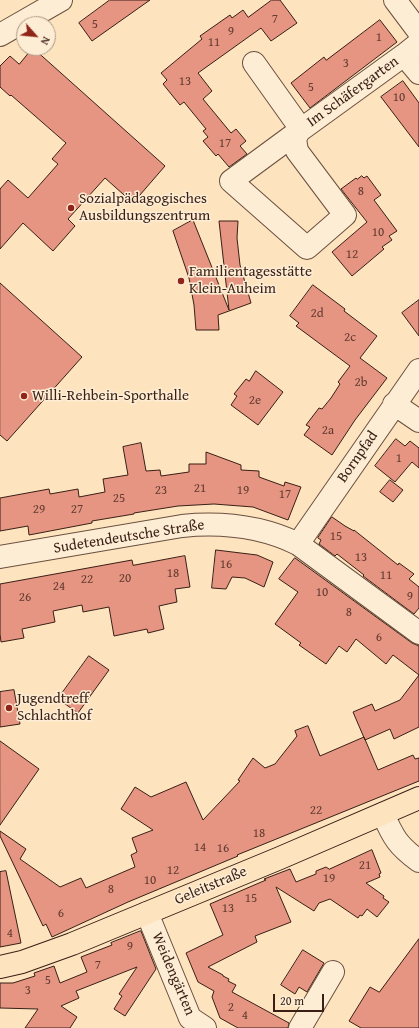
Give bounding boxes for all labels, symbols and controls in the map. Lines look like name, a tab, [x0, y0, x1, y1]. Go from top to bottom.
house number: 7	[272, 12, 278, 28]
north arrow	[16, 16, 56, 56]
house number: 5	[92, 17, 98, 33]
house number: 9	[228, 24, 234, 40]
house number: 1	[376, 30, 382, 46]
text: N	[37, 34, 55, 48]
house number: 11	[208, 35, 220, 51]
street label: Im Schäfergarten	[304, 53, 402, 131]
house number: 3	[343, 56, 349, 72]
house number: 13	[179, 74, 191, 90]
house number: 5	[308, 80, 314, 96]
house number: 10	[393, 90, 405, 106]
house number: 17	[219, 136, 231, 152]
house number: 8	[358, 184, 364, 200]
place label: Sozialpädagogisches Ausbildungszentrum	[79, 190, 210, 225]
marker: Sozialpädagogisches Ausbildungszentrum	[66, 203, 76, 213]
house number: 10	[372, 225, 384, 241]
house number: 12	[346, 247, 358, 263]
place label: Familientagesstätte Klein-Auheim	[189, 263, 312, 298]
marker: Familientagesstätte Klein-Auheim	[176, 276, 186, 286]
house number: 2d	[310, 306, 324, 322]
house number: 2c	[344, 330, 356, 346]
house number: 2b	[355, 375, 367, 391]
place label: Willi-Rehbein-Sporthalle	[32, 387, 189, 405]
marker: Willi-Rehbein-Sporthalle	[19, 391, 29, 401]
house number: 2e	[249, 393, 261, 409]
house number: 2a	[322, 423, 334, 439]
street label: Bornpfad	[334, 428, 382, 486]
house number: 1	[396, 451, 402, 467]
house number: 21	[194, 481, 206, 497]
house number: 23	[155, 483, 167, 499]
house number: 19	[237, 483, 249, 499]
house number: 17	[279, 487, 291, 503]
house number: 25	[113, 491, 125, 507]
house number: 29	[33, 502, 45, 518]
house number: 27	[71, 502, 83, 518]
street label: Sudetendeutsche Straße	[52, 516, 206, 558]
house number: 15	[330, 529, 342, 545]
house number: 13	[355, 550, 367, 566]
house number: 16	[220, 557, 232, 573]
house number: 18	[167, 566, 179, 582]
house number: 11	[380, 568, 392, 584]
house number: 20	[119, 571, 131, 587]
house number: 22	[81, 572, 93, 588]
house number: 24	[53, 579, 65, 595]
house number: 10	[316, 585, 328, 601]
house number: 9	[407, 589, 413, 605]
house number: 26	[19, 590, 31, 606]
house number: 8	[346, 605, 352, 621]
house number: 6	[376, 630, 382, 646]
place label: Jugendtreff Schlachthof	[17, 690, 92, 725]
marker: Jugendtreff Schlachthof	[4, 703, 14, 713]
house number: 22	[310, 803, 322, 819]
house number: 18	[253, 826, 265, 842]
house number: 14	[194, 840, 206, 856]
house number: 16	[217, 841, 229, 857]
house number: 21	[359, 858, 371, 874]
house number: 12	[167, 863, 179, 879]
street label: Geleitstraße	[172, 863, 250, 909]
house number: 19	[323, 871, 335, 887]
house number: 10	[144, 873, 156, 889]
house number: 8	[108, 882, 114, 898]
house number: 15	[245, 891, 257, 907]
house number: 13	[222, 901, 234, 917]
house number: 6	[58, 906, 64, 922]
house number: 4	[7, 926, 13, 942]
street label: Weidengärten	[147, 930, 199, 1018]
house number: 9	[127, 939, 133, 955]
house number: 7	[95, 958, 101, 974]
house number: 5	[45, 973, 51, 989]
house number: 3	[25, 983, 31, 999]
scale bar	[275, 986, 326, 1012]
text: 20 m	[280, 992, 304, 1009]
house number: 2	[228, 1000, 234, 1016]
house number: 4	[242, 1008, 248, 1024]

